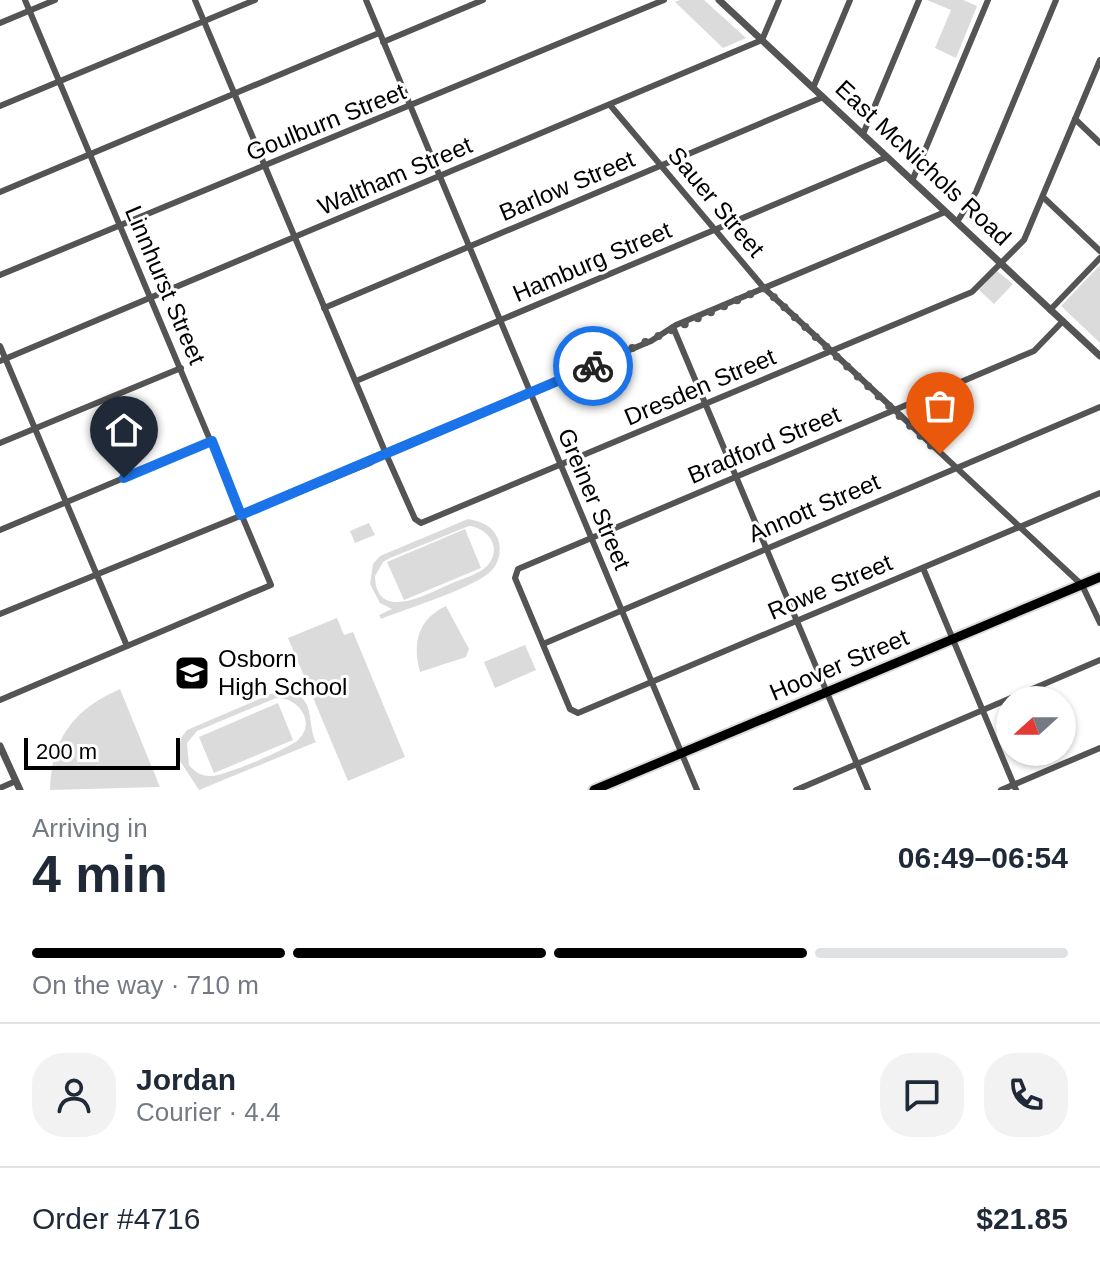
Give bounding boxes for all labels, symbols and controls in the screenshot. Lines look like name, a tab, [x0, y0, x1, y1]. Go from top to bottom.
street label: East McNichols Road	[830, 75, 1016, 251]
street label: Goulburn Street	[242, 77, 410, 166]
street label: Waltham Street	[314, 131, 476, 220]
street label: Sauer Street	[663, 141, 770, 262]
street label: Barlow Street	[495, 145, 639, 226]
street label: Linnhurst Street	[120, 202, 211, 368]
street label: Hamburg Street	[509, 216, 675, 307]
courier	[553, 326, 633, 406]
street label: Dresden Street	[620, 342, 780, 431]
icon: bike	[571, 344, 615, 388]
pin	[906, 372, 974, 454]
icon: bag	[918, 384, 962, 428]
pin	[90, 396, 158, 478]
street label: Bradford Street	[684, 400, 844, 489]
icon: home	[102, 408, 146, 452]
street label: Greiner Street	[553, 424, 636, 574]
street label: Annott Street	[744, 468, 884, 547]
street label: Rowe Street	[764, 548, 896, 625]
street label: Hoover Street	[765, 623, 913, 706]
place label: Osborn High School	[218, 645, 347, 700]
school or university icon: Osborn High School	[173, 654, 211, 692]
north arrow	[996, 686, 1076, 766]
map controls	[996, 686, 1076, 766]
scale bar	[24, 734, 180, 770]
text: 200 m	[36, 739, 97, 764]
text: Arriving in	[32, 813, 148, 843]
text: 06:49–06:54	[898, 841, 1068, 874]
text: 4 min	[32, 845, 168, 903]
text: On the way · 710 m	[32, 970, 259, 1000]
button: person	[32, 1053, 116, 1137]
button: chat	[880, 1053, 964, 1137]
button: phone	[984, 1053, 1068, 1137]
text: Jordan	[136, 1063, 236, 1096]
text: Courier · 4.4	[136, 1097, 281, 1127]
text: Order #4716	[32, 1202, 200, 1235]
text: $21.85	[976, 1202, 1068, 1235]

